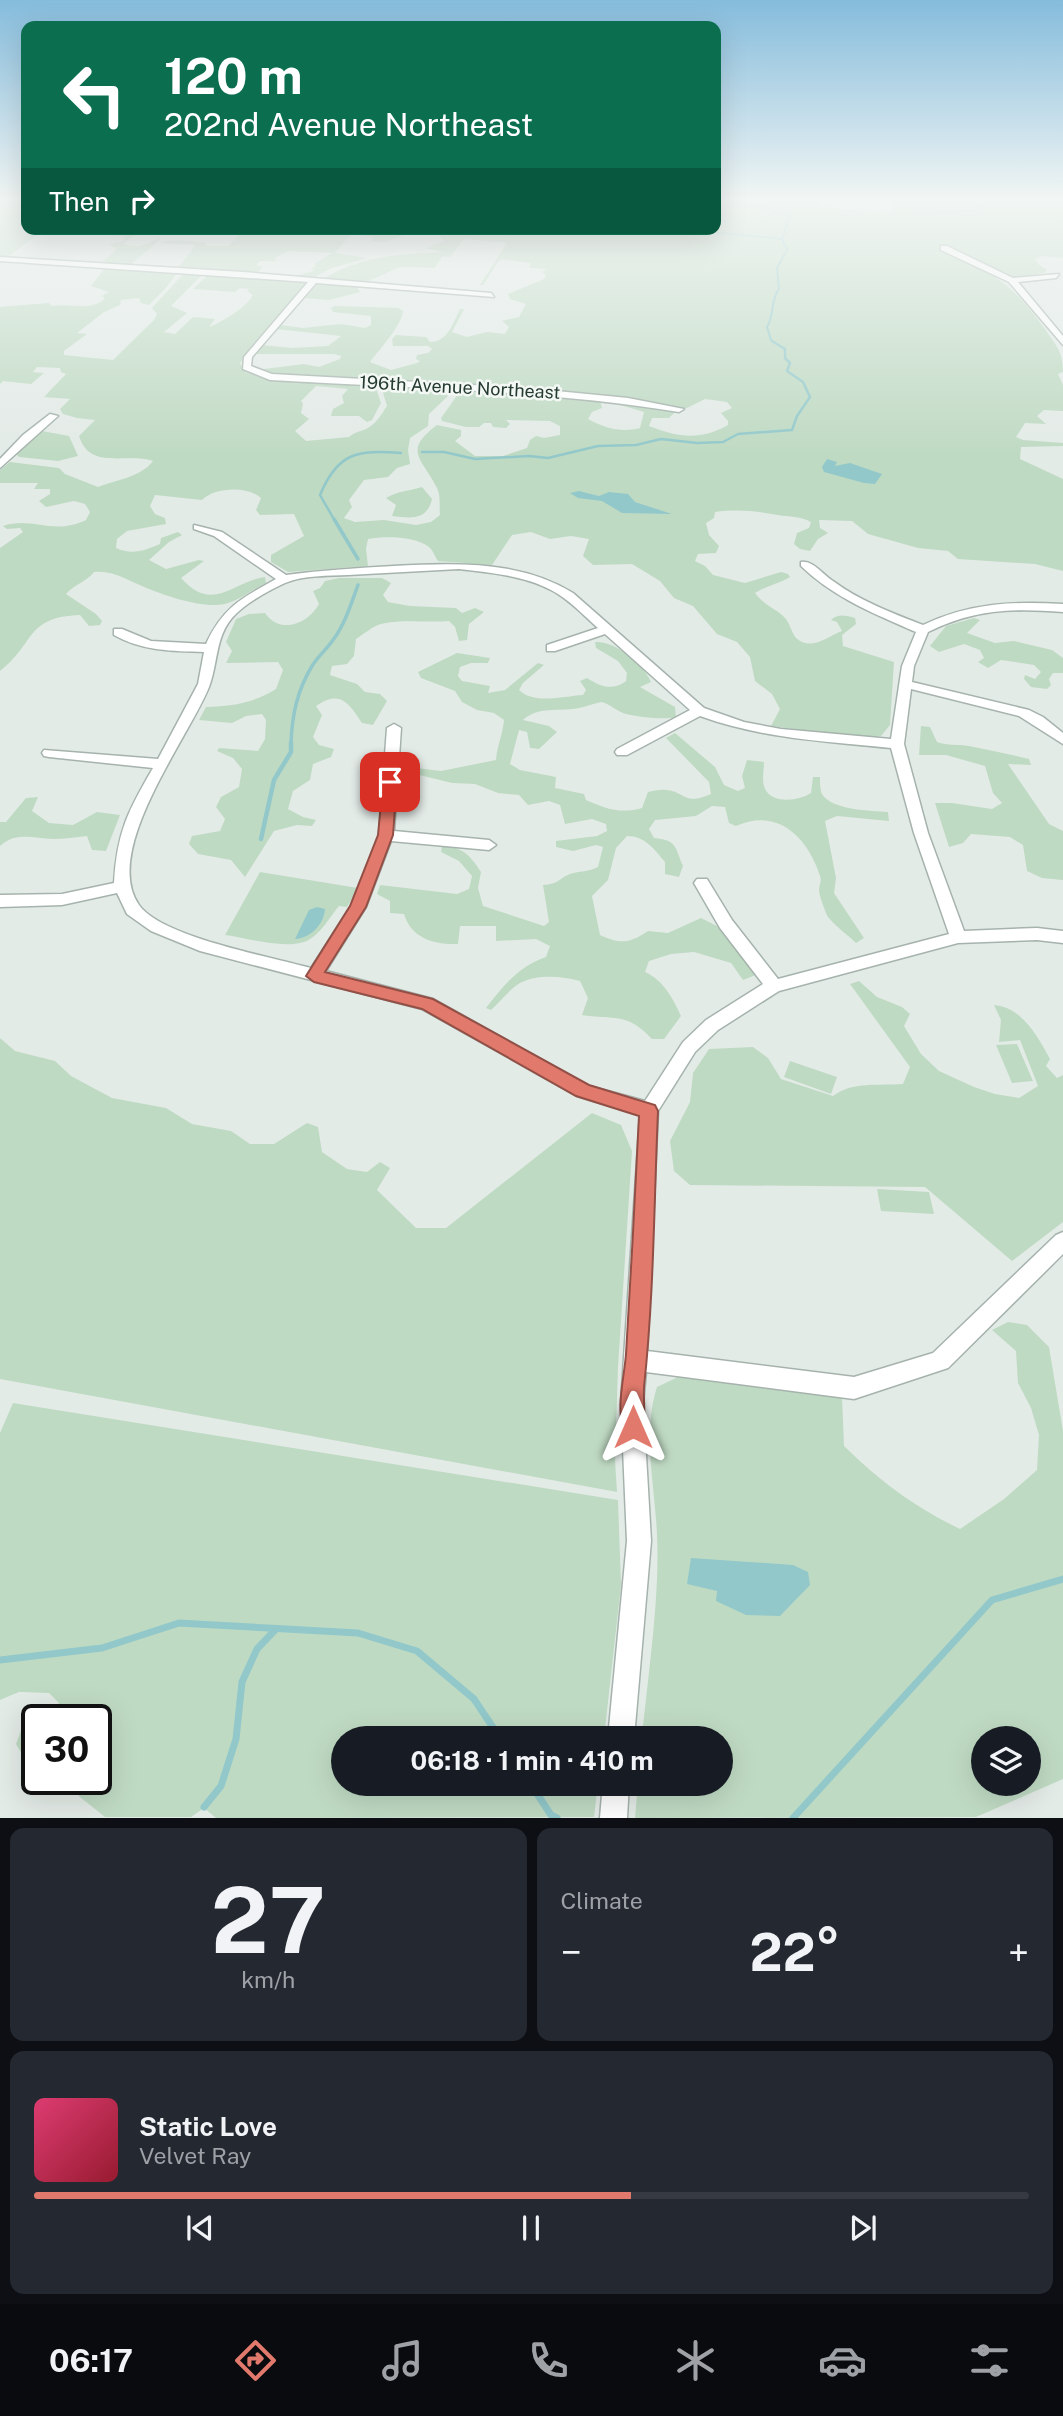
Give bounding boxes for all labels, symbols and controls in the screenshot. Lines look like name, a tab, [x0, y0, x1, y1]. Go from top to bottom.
text: 120 m	[164, 47, 303, 105]
icon: left	[49, 49, 140, 140]
text: 202nd Avenue Northeast	[164, 106, 533, 143]
icon: right	[123, 182, 161, 220]
text: Then	[49, 186, 109, 217]
street label: 196th Avenue Northeast	[359, 371, 561, 403]
pin	[360, 752, 420, 812]
icon: arrive	[371, 763, 409, 801]
position arrow	[596, 1390, 670, 1464]
speed limit sign: 30	[21, 1704, 112, 1795]
map controls	[971, 1726, 1041, 1796]
button: layers	[971, 1726, 1041, 1796]
text: 06:18 · 1 min · 410 m	[411, 1745, 654, 1776]
text: 27	[211, 1867, 326, 1973]
text: Climate	[561, 1887, 643, 1914]
text: 22°	[749, 1922, 840, 1983]
text: −	[561, 1930, 582, 1975]
text: +	[1008, 1930, 1029, 1975]
text: km/h	[241, 1966, 295, 1993]
text: Static Love	[139, 2111, 277, 2142]
text: Velvet Ray	[139, 2142, 251, 2169]
icon: previous	[181, 2209, 219, 2247]
icon: pause	[512, 2209, 550, 2247]
icon: next	[844, 2209, 882, 2247]
icon: directions	[231, 2336, 280, 2385]
icon: music	[378, 2336, 427, 2385]
icon: phone	[524, 2336, 573, 2385]
icon: climate	[671, 2336, 720, 2385]
icon: car	[818, 2336, 867, 2385]
icon: filters	[965, 2336, 1014, 2385]
text: 06:17	[49, 2342, 133, 2379]

